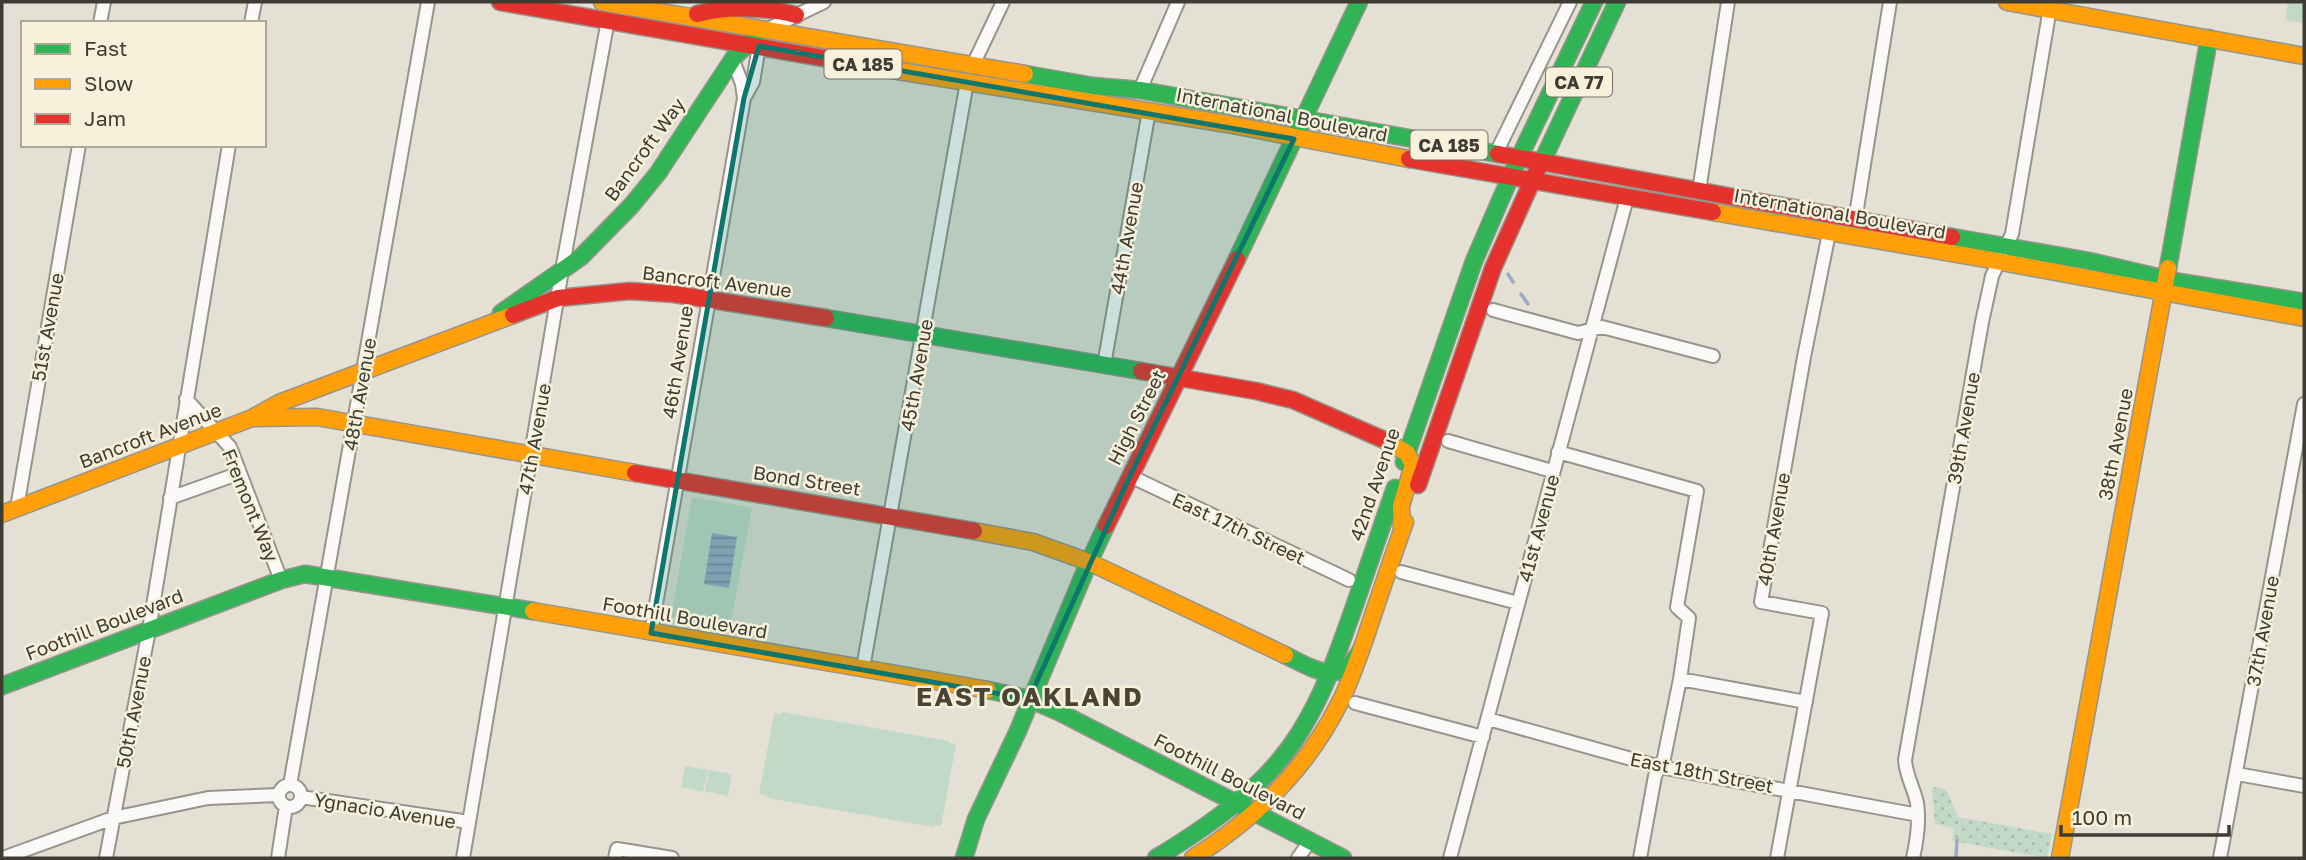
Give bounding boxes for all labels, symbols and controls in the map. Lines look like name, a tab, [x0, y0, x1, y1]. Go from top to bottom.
legend	[21, 21, 266, 147]
text: Fast	[84, 35, 127, 61]
road number: CA 185	[824, 50, 902, 78]
road number: CA 77	[1546, 68, 1612, 96]
text: Slow	[84, 70, 133, 96]
street label: International Boulevard	[1174, 82, 1390, 146]
street label: Bancroft Way	[599, 93, 689, 205]
text: Jam	[84, 105, 126, 131]
road number: CA 185	[1410, 130, 1488, 160]
street label: 44th Avenue	[1105, 180, 1147, 296]
street label: International Boulevard	[1732, 183, 1948, 243]
street label: Bancroft Avenue	[641, 260, 793, 302]
street label: 51st Avenue	[26, 271, 68, 383]
street label: 46th Avenue	[657, 304, 697, 420]
street label: 45th Avenue	[895, 317, 937, 433]
street label: 48th Avenue	[338, 336, 380, 452]
street label: High Street	[1102, 365, 1170, 469]
street label: 39th Avenue	[1942, 370, 1984, 486]
street label: 47th Avenue	[513, 381, 555, 497]
street label: 38th Avenue	[2093, 386, 2137, 502]
street label: Bancroft Avenue	[76, 397, 224, 473]
street label: 42nd Avenue	[1344, 425, 1404, 543]
street label: Fremont Way	[218, 445, 284, 565]
street label: Bond Street	[752, 460, 862, 500]
street label: 40th Avenue	[1752, 471, 1794, 587]
street label: 41st Avenue	[1513, 472, 1563, 584]
street label: East 17th Street	[1169, 487, 1309, 569]
street label: 37th Avenue	[2241, 574, 2283, 688]
street label: Foothill Boulevard	[22, 583, 186, 665]
street label: Foothill Boulevard	[601, 591, 769, 643]
street label: 50th Avenue	[111, 654, 155, 770]
district label: EAST OAKLAND	[916, 681, 1144, 712]
street label: Foothill Boulevard	[1150, 728, 1310, 824]
street label: East 18th Street	[1628, 747, 1776, 797]
street label: Ygnacio Avenue	[312, 787, 458, 833]
scale bar	[2061, 794, 2229, 838]
text: 100 m	[2072, 804, 2132, 830]

